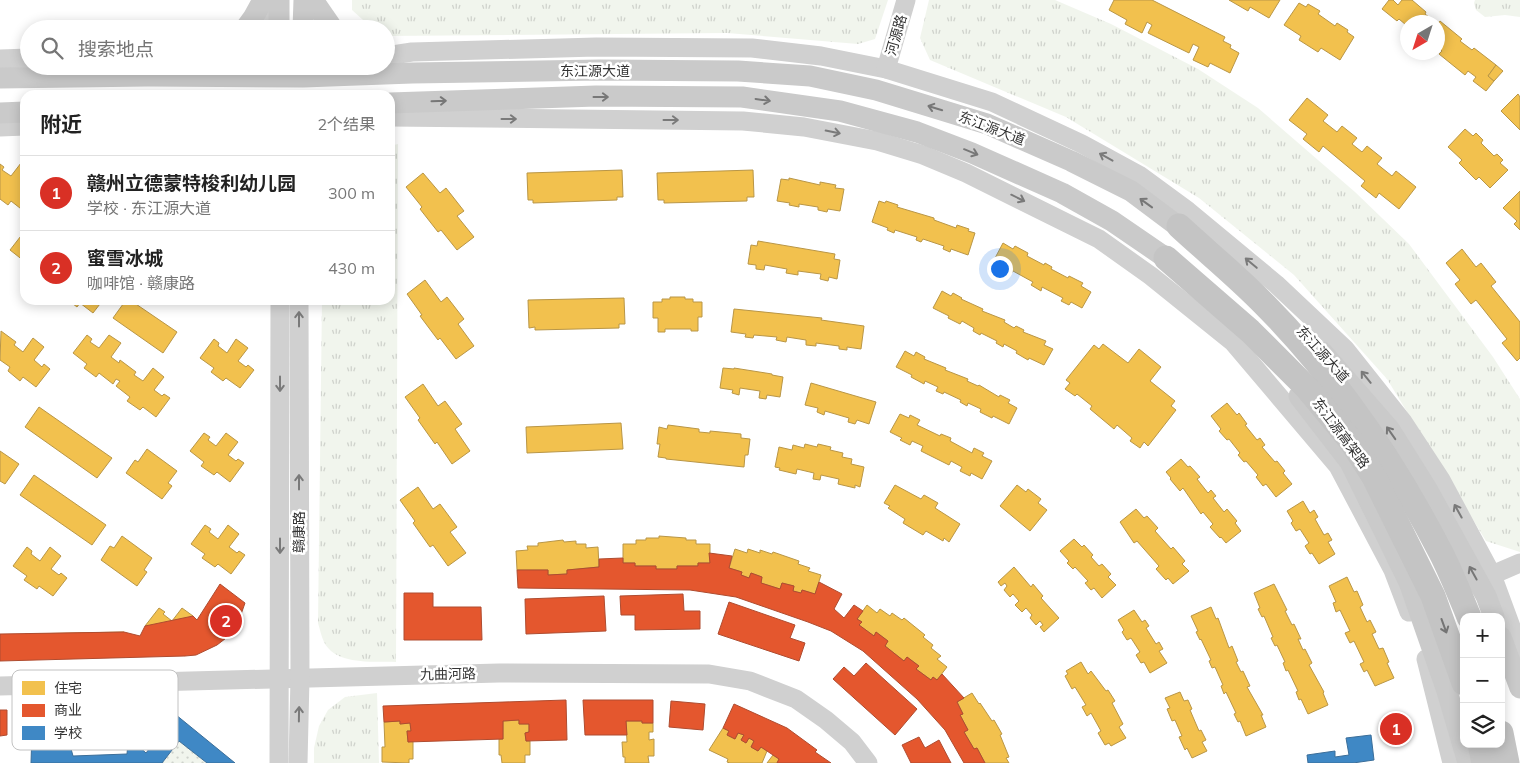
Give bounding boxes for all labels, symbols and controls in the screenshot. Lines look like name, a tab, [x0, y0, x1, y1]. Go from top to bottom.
street label: 河源路	[882, 12, 910, 58]
north arrow	[1400, 15, 1445, 60]
search box	[20, 20, 395, 75]
icon: search	[38, 34, 66, 62]
text: 搜索地点	[78, 37, 154, 61]
street label: 东江源大道	[560, 62, 630, 80]
one-way arrow	[593, 92, 609, 101]
one-way arrow	[755, 95, 771, 105]
one-way arrow	[430, 97, 446, 106]
one-way arrow	[928, 103, 943, 112]
street label: 东江源大道	[956, 107, 1028, 149]
text: 附近	[40, 111, 82, 137]
text: 2个结果	[317, 114, 375, 134]
one-way arrow	[500, 114, 516, 124]
one-way arrow	[662, 115, 679, 125]
one-way arrow	[825, 128, 841, 138]
one-way arrow	[963, 148, 978, 158]
one-way arrow	[1100, 151, 1114, 161]
text: 赣州立德蒙特梭利幼儿园	[87, 171, 296, 195]
text: 1	[51, 183, 61, 203]
text: 300 m	[328, 183, 375, 203]
one-way arrow	[1010, 194, 1025, 204]
one-way arrow	[1140, 197, 1154, 208]
text: 学校 · 东江源大道	[87, 198, 211, 218]
text: 蜜雪冰城	[87, 246, 163, 270]
your location	[987, 256, 1013, 282]
text: 2	[51, 258, 61, 278]
text: 430 m	[328, 258, 375, 278]
one-way arrow	[1245, 258, 1258, 269]
text: 咖啡馆 · 赣康路	[87, 273, 195, 293]
one-way arrow	[294, 312, 304, 328]
street label: 东江源大道	[1293, 322, 1353, 386]
one-way arrow	[1361, 371, 1372, 384]
one-way arrow	[275, 375, 285, 391]
street label: 东江源高架路	[1309, 394, 1373, 472]
one-way arrow	[1386, 426, 1396, 440]
one-way arrow	[294, 474, 304, 490]
one-way arrow	[1453, 503, 1463, 518]
street label: 赣康路	[290, 511, 308, 553]
one-way arrow	[275, 538, 285, 554]
one-way arrow	[1468, 565, 1478, 580]
pin: 2	[210, 602, 242, 640]
map controls	[1460, 613, 1505, 748]
button: +	[1460, 613, 1505, 658]
one-way arrow	[1440, 618, 1449, 634]
button: −	[1460, 658, 1505, 703]
street label: 九曲河路	[420, 665, 476, 683]
legend	[12, 670, 178, 750]
text: 住宅	[54, 679, 82, 697]
text: 商业	[54, 701, 82, 719]
button: layers	[1460, 703, 1505, 748]
one-way arrow	[294, 707, 304, 723]
pin: 1	[1380, 710, 1412, 748]
text: 学校	[54, 724, 82, 742]

